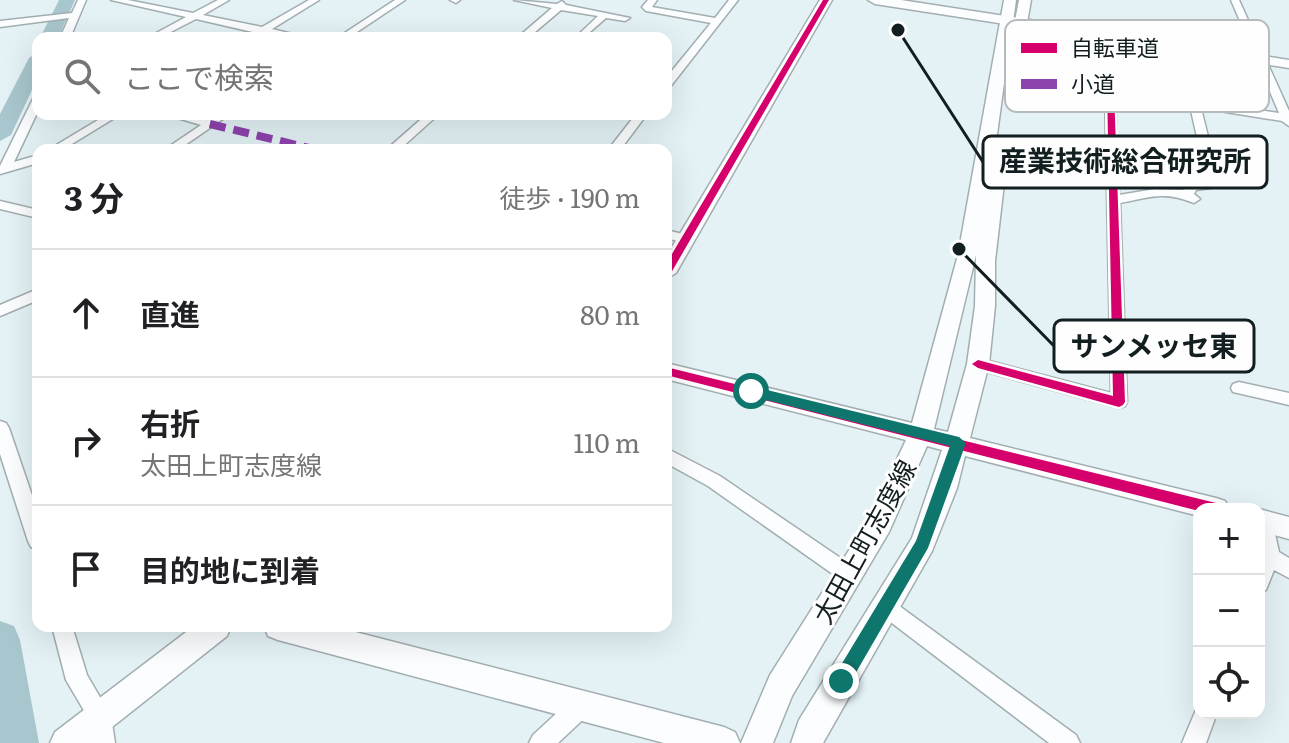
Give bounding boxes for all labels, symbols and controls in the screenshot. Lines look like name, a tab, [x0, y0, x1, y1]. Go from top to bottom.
legend	[1005, 20, 1269, 112]
text: 自転車道	[1071, 30, 1159, 63]
search box	[32, 32, 672, 120]
icon: search	[60, 54, 104, 98]
text: ここで検索	[124, 54, 274, 98]
text: 小道	[1071, 66, 1115, 99]
callout: 産業技術総合研究所	[983, 136, 1267, 188]
text: 産業技術総合研究所	[999, 138, 1251, 180]
text: 3 分	[64, 171, 124, 221]
text: 徒歩 · 190 m	[499, 177, 640, 216]
icon: ahead	[64, 291, 108, 335]
text: 直進	[140, 291, 200, 335]
text: 80 m	[580, 294, 640, 333]
callout: サンメッセ東	[1054, 320, 1254, 372]
text: サンメッセ東	[1070, 323, 1238, 365]
route start	[733, 373, 769, 409]
text: 右折	[140, 400, 200, 444]
icon: right	[64, 419, 108, 463]
text: 110 m	[573, 422, 640, 461]
text: 太田上町志度線	[140, 444, 322, 483]
street label: 太田上町志度線	[802, 452, 924, 630]
map controls	[1193, 503, 1265, 719]
button: +	[1193, 503, 1265, 575]
icon: arrive	[64, 547, 108, 591]
text: 目的地に到着	[140, 547, 320, 591]
button: −	[1193, 575, 1265, 647]
button: locate	[1193, 647, 1265, 719]
route end	[823, 663, 859, 699]

